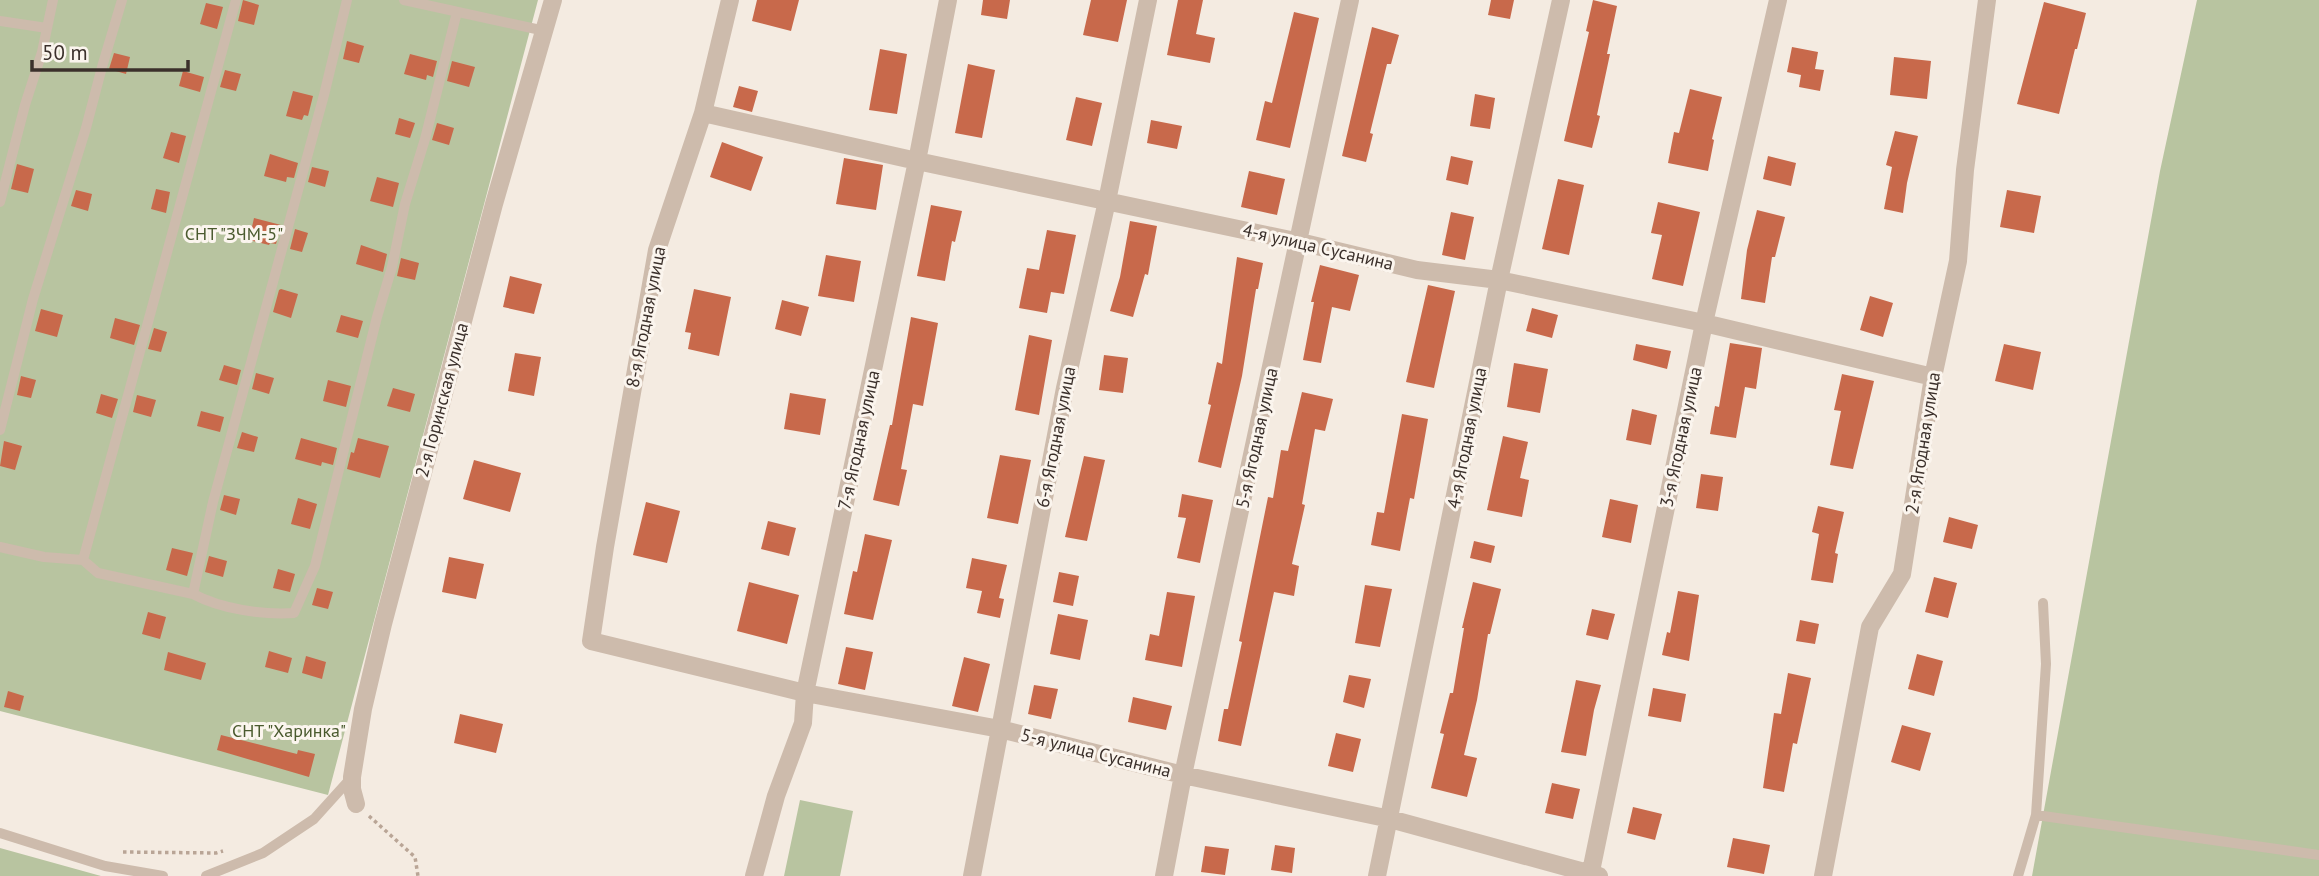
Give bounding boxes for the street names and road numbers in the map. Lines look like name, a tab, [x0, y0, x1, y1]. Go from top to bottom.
street label: 4-я улица Сусанина	[1241, 218, 1396, 275]
street label: 8-я Ягодная улица	[621, 244, 670, 389]
street label: 2-я Горинская улица	[410, 320, 473, 480]
street label: 6-я Ягодная улица	[1031, 364, 1080, 509]
street label: 3-я Ягодная улица	[1654, 364, 1707, 509]
street label: 5-я Ягодная улица	[1230, 365, 1283, 510]
street label: 4-я Ягодная улица	[1442, 365, 1491, 510]
street label: 7-я Ягодная улица	[832, 368, 885, 512]
street label: 2-я Ягодная улица	[1900, 370, 1945, 516]
street label: 5-я улица Сусанина	[1019, 723, 1174, 782]

